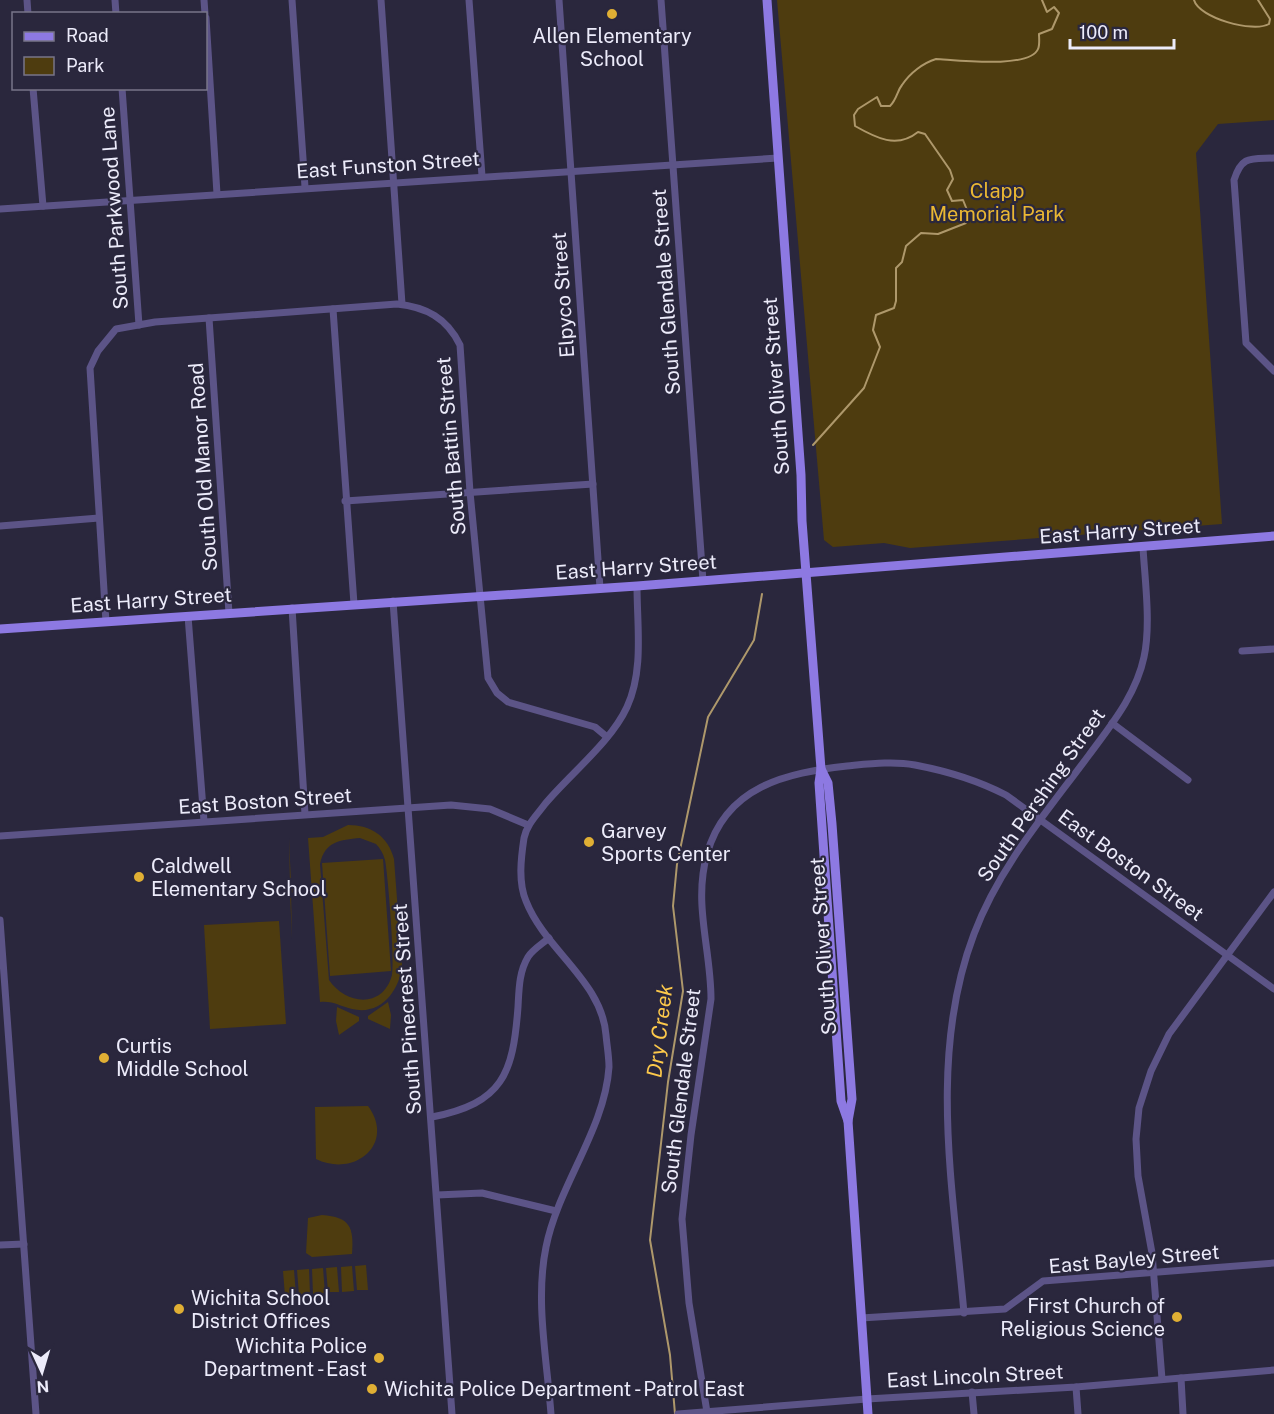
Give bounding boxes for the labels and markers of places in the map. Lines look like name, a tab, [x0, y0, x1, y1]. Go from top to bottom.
marker: Allen Elementary School	[605, 7, 619, 21]
place label: Allen Elementary School	[532, 24, 692, 71]
place label: Garvey Sports Center	[601, 819, 731, 866]
marker: Garvey Sports Center	[582, 835, 596, 849]
place label: Caldwell Elementary School	[151, 854, 326, 901]
marker: Caldwell Elementary School	[132, 870, 146, 884]
place label: Curtis Middle School	[116, 1034, 249, 1081]
marker: Curtis Middle School	[97, 1051, 111, 1065]
place label: Wichita School District Offices	[191, 1286, 330, 1333]
place label: First Church of Religious Science	[1000, 1294, 1165, 1341]
marker: Wichita School District Offices	[172, 1302, 186, 1316]
marker: First Church of Religious Science	[1170, 1310, 1184, 1324]
place label: Wichita Police Department - East	[203, 1334, 367, 1381]
marker: Wichita Police Department - East	[372, 1351, 386, 1365]
place label: Wichita Police Department - Patrol East	[384, 1377, 745, 1401]
marker: Wichita Police Department - Patrol East	[365, 1382, 379, 1396]

